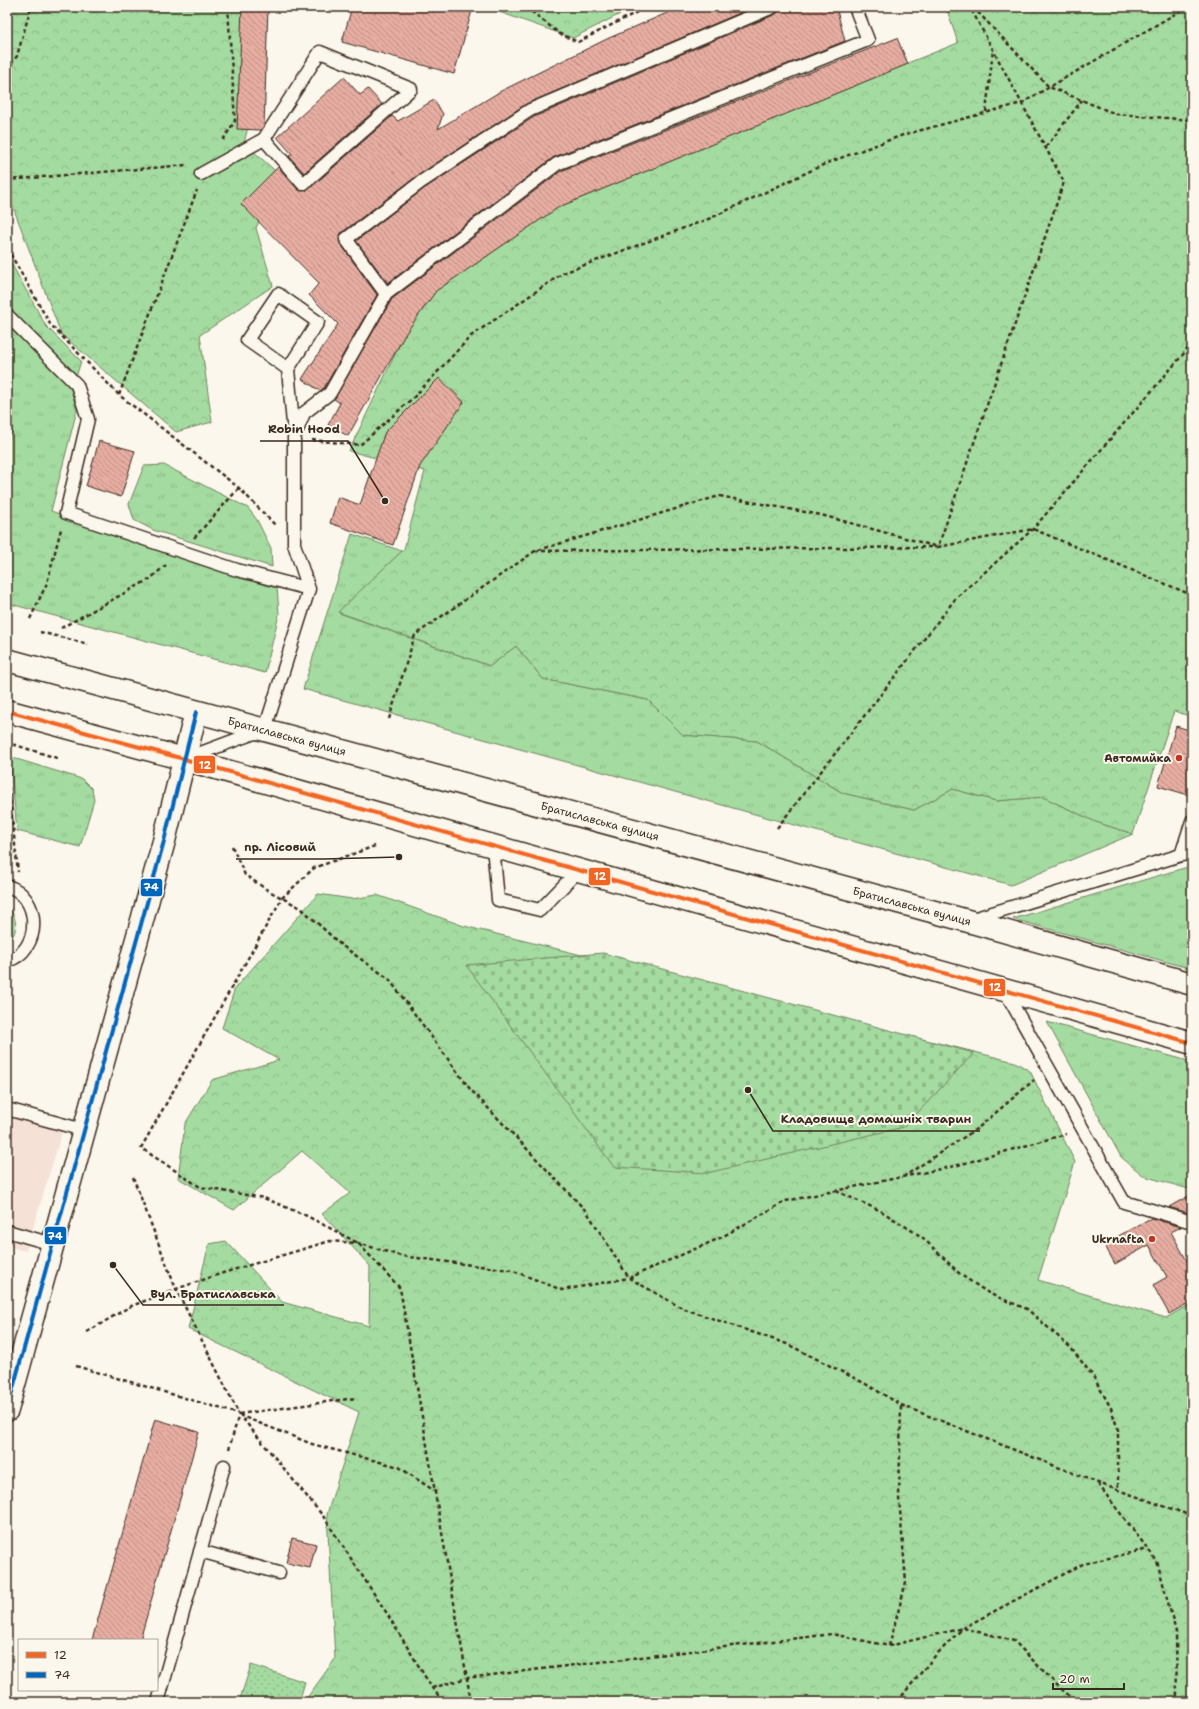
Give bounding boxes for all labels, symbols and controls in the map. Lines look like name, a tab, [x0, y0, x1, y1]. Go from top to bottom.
callout: Robin Hood	[260, 417, 348, 441]
text: Robin Hood	[268, 421, 340, 437]
street label: Братиславська вулиця	[226, 713, 348, 760]
place label: Автомийка	[1104, 751, 1171, 766]
marker: Автомийка	[1174, 753, 1184, 763]
line badge: 12	[193, 755, 216, 774]
text: 12	[199, 758, 211, 773]
street label: Братиславська вулиця	[539, 798, 661, 845]
callout: пр. Лісовий	[236, 835, 324, 859]
text: пр. Лісовий	[244, 839, 317, 855]
line badge: 12	[588, 867, 611, 886]
text: 12	[594, 869, 606, 884]
line badge: 74	[140, 878, 163, 897]
text: 74	[143, 880, 159, 895]
street label: Братиславська вулиця	[851, 883, 973, 930]
line badge: 12	[983, 978, 1006, 997]
text: 12	[989, 980, 1001, 995]
callout: Кладовище домашніх тварин	[773, 1107, 980, 1131]
text: Кладовище домашніх тварин	[781, 1111, 971, 1127]
line badge: 74	[44, 1226, 67, 1245]
text: 74	[47, 1229, 63, 1244]
place label: Ukrnafta	[1092, 1232, 1144, 1247]
marker: Ukrnafta	[1147, 1234, 1157, 1244]
callout: Вул. Братиславська	[143, 1281, 284, 1305]
text: Вул. Братиславська	[150, 1286, 276, 1302]
legend	[18, 1639, 158, 1691]
text: 12	[54, 1647, 67, 1663]
scale bar	[1053, 1665, 1124, 1691]
text: 74	[54, 1667, 70, 1683]
text: 20 m	[1059, 1671, 1090, 1687]

